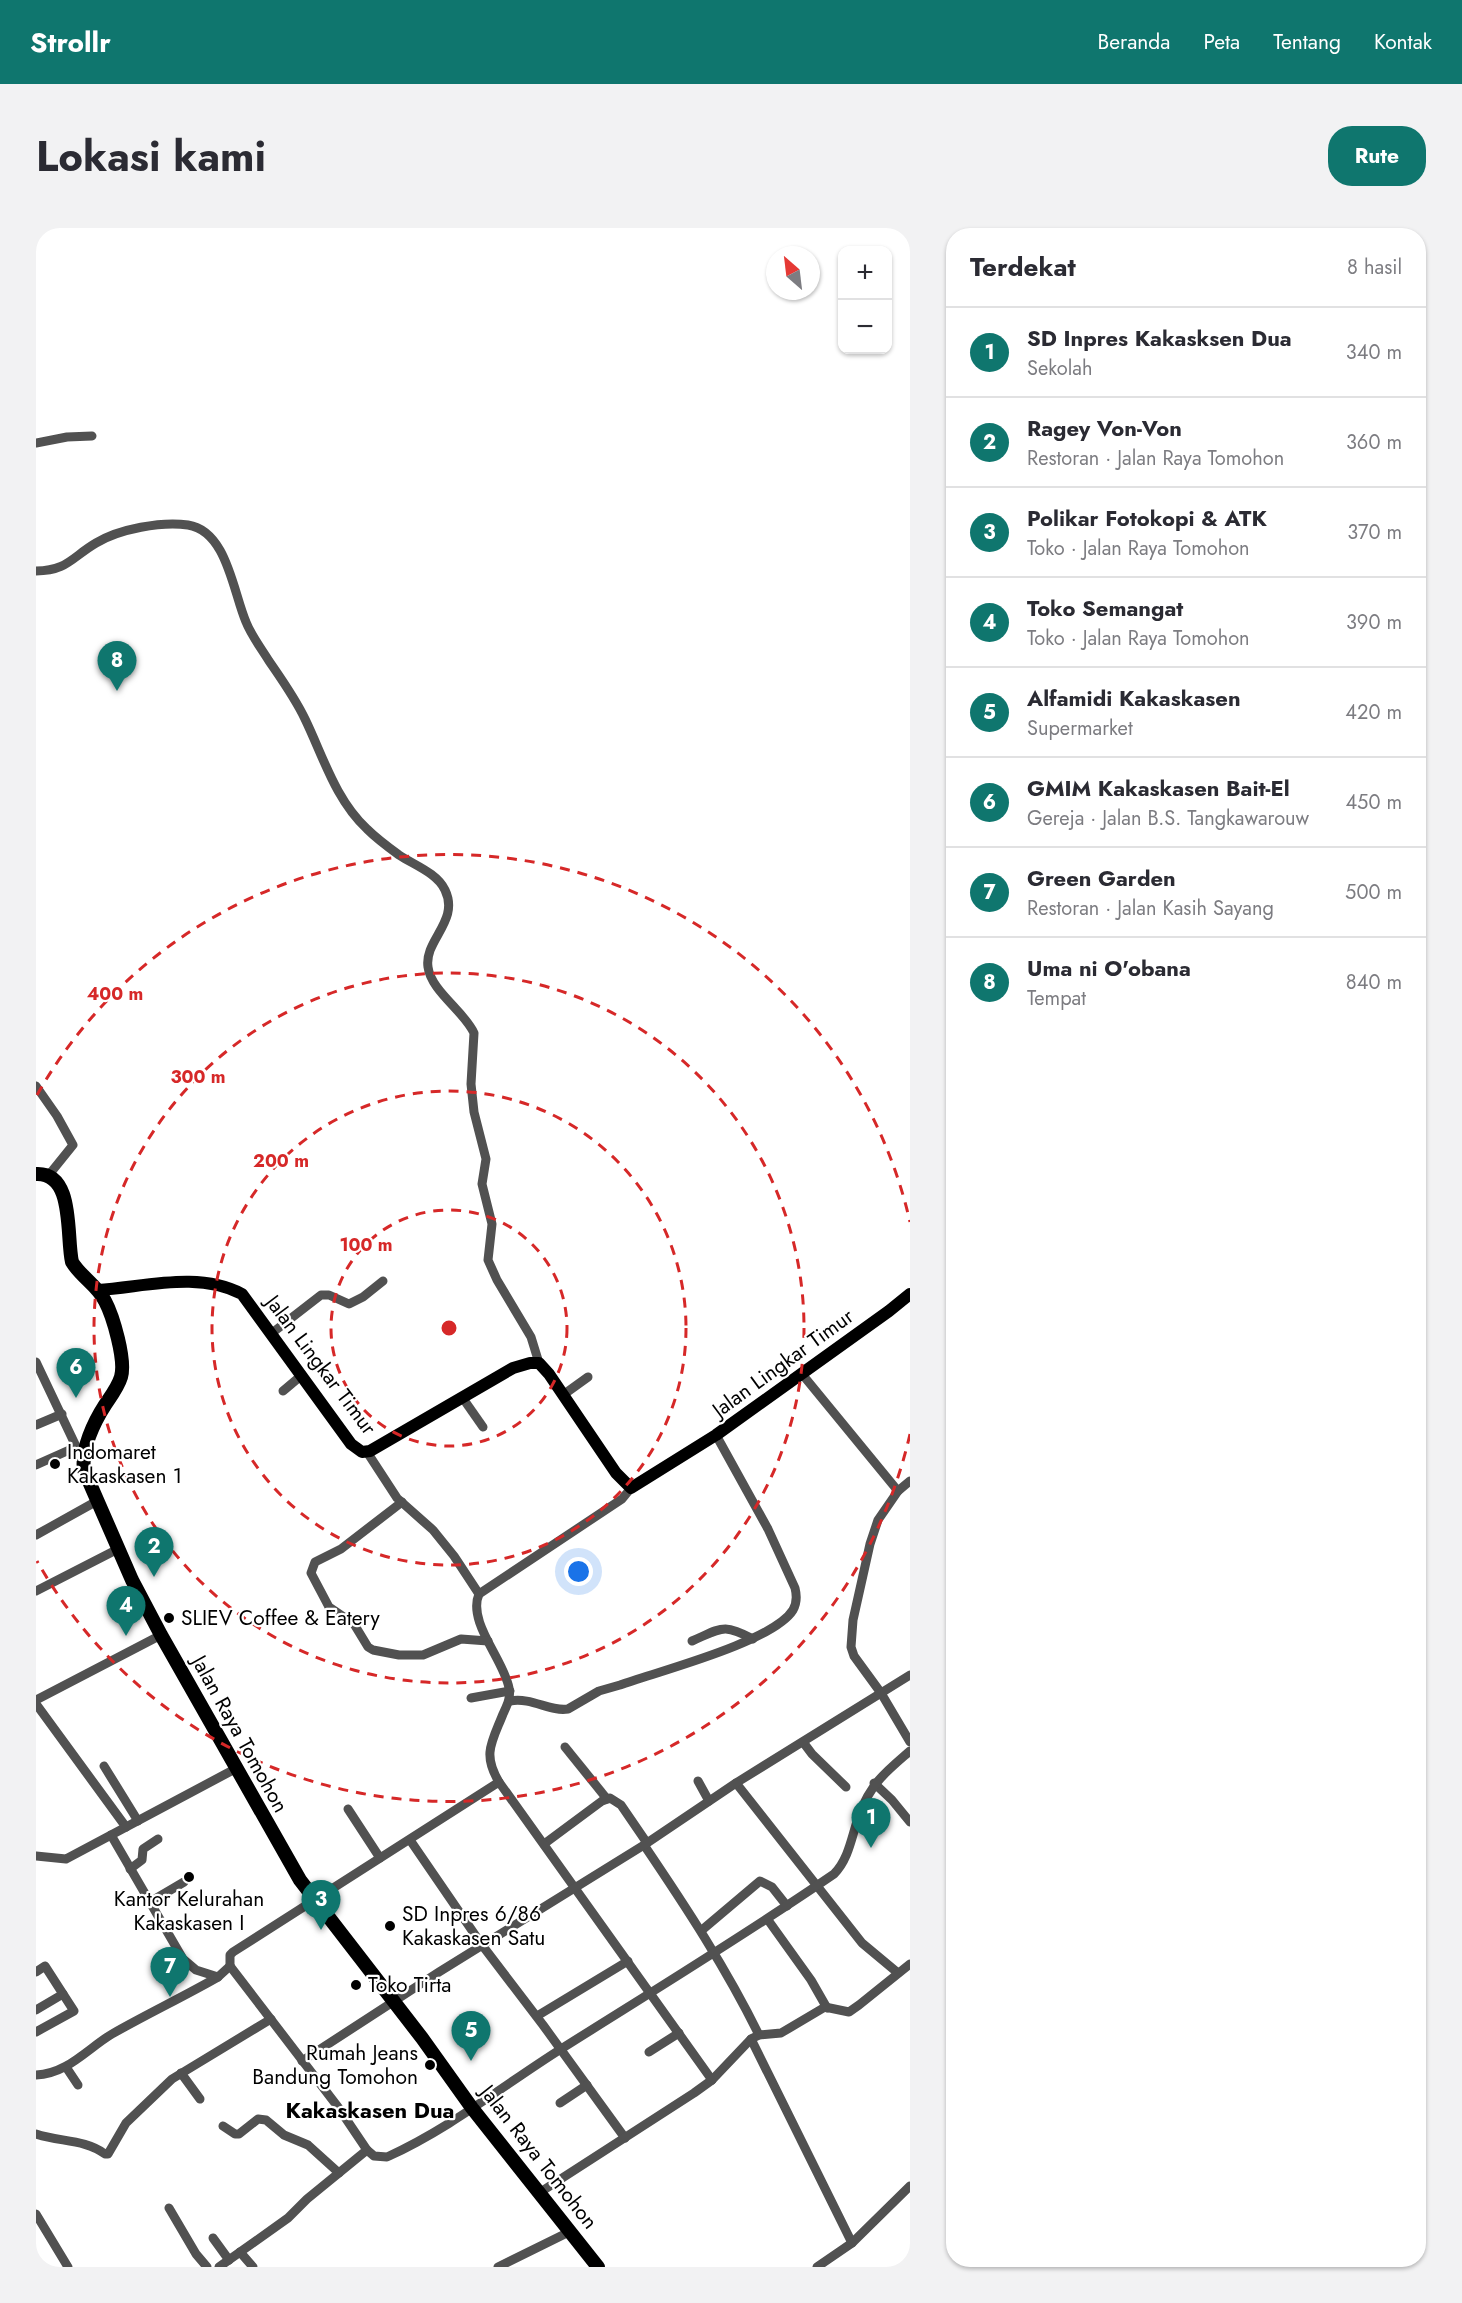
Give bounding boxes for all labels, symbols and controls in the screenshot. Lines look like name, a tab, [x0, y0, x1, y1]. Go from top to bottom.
text: Strollr	[30, 22, 111, 63]
text: Beranda	[1097, 27, 1170, 57]
text: Peta	[1203, 27, 1240, 57]
text: Tentang	[1273, 27, 1341, 57]
text: Kontak	[1374, 27, 1432, 57]
text: Lokasi kami	[36, 126, 266, 187]
button: Rute	[1328, 126, 1426, 186]
north arrow	[766, 246, 820, 300]
map controls	[838, 246, 892, 354]
button: +	[838, 246, 892, 300]
text: Terdekat	[970, 248, 1076, 286]
text: 8 hasil	[1347, 253, 1402, 282]
button: −	[838, 300, 892, 354]
text: SD Inpres Kakasksen Dua	[1027, 322, 1292, 354]
text: 1	[984, 338, 995, 367]
text: 340 m	[1346, 338, 1402, 367]
text: Sekolah	[1027, 354, 1092, 383]
text: Ragey Von-Von	[1027, 412, 1182, 444]
text: 2	[983, 428, 996, 457]
text: 360 m	[1346, 428, 1402, 457]
text: Restoran · Jalan Raya Tomohon	[1027, 444, 1284, 473]
text: Polikar Fotokopi & ATK	[1027, 502, 1267, 534]
text: 3	[983, 518, 996, 547]
text: 370 m	[1347, 518, 1402, 547]
text: Toko · Jalan Raya Tomohon	[1027, 534, 1250, 563]
text: Toko Semangat	[1027, 592, 1183, 624]
text: 4	[983, 608, 996, 637]
text: 390 m	[1346, 608, 1402, 637]
text: Toko · Jalan Raya Tomohon	[1027, 624, 1250, 653]
pin: 8	[98, 642, 136, 691]
text: Alfamidi Kakaskasen	[1027, 682, 1241, 714]
text: 5	[983, 698, 996, 727]
text: 420 m	[1345, 698, 1402, 727]
text: Supermarket	[1027, 714, 1133, 743]
text: GMIM Kakaskasen Bait-El	[1027, 772, 1290, 804]
text: 6	[983, 788, 996, 817]
text: 450 m	[1345, 788, 1402, 817]
text: Gereja · Jalan B.S. Tangkawarouw	[1027, 804, 1309, 833]
text: Green Garden	[1027, 862, 1176, 894]
text: 7	[983, 878, 996, 907]
text: 500 m	[1345, 878, 1402, 907]
text: Restoran · Jalan Kasih Sayang	[1027, 894, 1274, 923]
text: Uma ni O'obana	[1027, 952, 1191, 984]
text: 8	[983, 968, 996, 997]
text: 840 m	[1346, 968, 1402, 997]
text: 400 m	[87, 981, 143, 1007]
text: Tempat	[1027, 984, 1086, 1013]
text: 300 m	[170, 1064, 226, 1090]
text: 200 m	[253, 1148, 309, 1174]
text: 100 m	[339, 1232, 393, 1258]
street label: Jalan Lingkar Timur	[257, 1286, 384, 1442]
street label: Jalan Lingkar Timur	[704, 1301, 860, 1426]
centre of rings	[439, 1318, 459, 1338]
pin: 6	[56, 1348, 96, 1398]
place label: Indomaret Kakaskasen 1	[67, 1437, 182, 1491]
marker: Indomaret Kakaskasen 1	[48, 1457, 62, 1471]
pin: 2	[134, 1528, 174, 1577]
your location	[564, 1557, 593, 1586]
pin: 4	[106, 1586, 146, 1636]
place label: SLIEV Coffee & Eatery	[181, 1603, 380, 1633]
marker: SLIEV Coffee & Eatery	[162, 1611, 176, 1625]
street label: Jalan Raya Tomohon	[183, 1647, 296, 1818]
pin: 1	[852, 1798, 890, 1848]
marker: Kantor Kelurahan Kakaskasen I	[182, 1870, 196, 1884]
pin: 3	[302, 1880, 340, 1930]
place label: Kantor Kelurahan Kakaskasen I	[114, 1884, 264, 1938]
place label: SD Inpres 6/86 Kakaskasen Satu	[402, 1899, 545, 1953]
marker: SD Inpres 6/86 Kakaskasen Satu	[383, 1919, 397, 1933]
pin: 7	[150, 1948, 190, 1997]
place label: Toko Tirta	[368, 1970, 451, 2000]
marker: Toko Tirta	[349, 1978, 363, 1992]
pin: 5	[452, 2012, 490, 2061]
place label: Rumah Jeans Bandung Tomohon	[252, 2038, 418, 2092]
marker: Rumah Jeans Bandung Tomohon	[423, 2058, 437, 2072]
street label: Jalan Raya Tomohon	[471, 2076, 605, 2235]
district label: Kakaskasen Dua	[286, 2094, 454, 2126]

